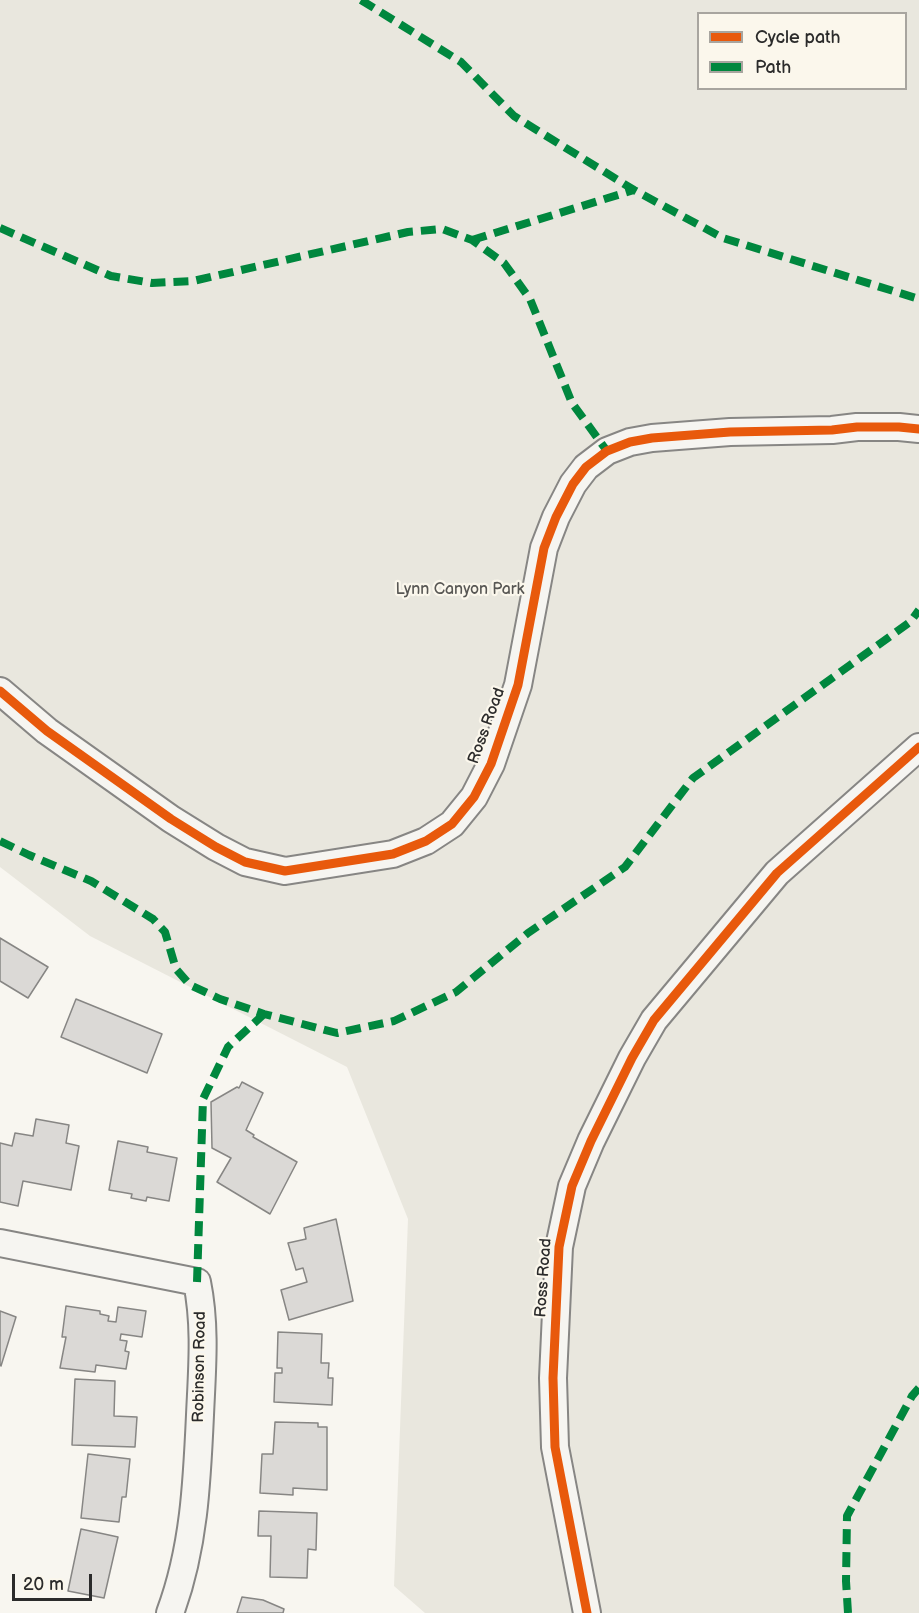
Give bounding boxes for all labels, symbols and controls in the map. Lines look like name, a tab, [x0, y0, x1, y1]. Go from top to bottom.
legend	[697, 12, 907, 90]
text: Cycle path	[755, 27, 841, 48]
text: Path	[755, 57, 791, 78]
park label: Lynn Canyon Park	[396, 580, 524, 600]
street label: Ross Road	[464, 685, 510, 767]
street label: Ross Road	[532, 1238, 556, 1318]
street label: Robinson Road	[189, 1311, 211, 1423]
scale bar	[15, 1562, 94, 1600]
text: 20 m	[23, 1574, 64, 1595]

